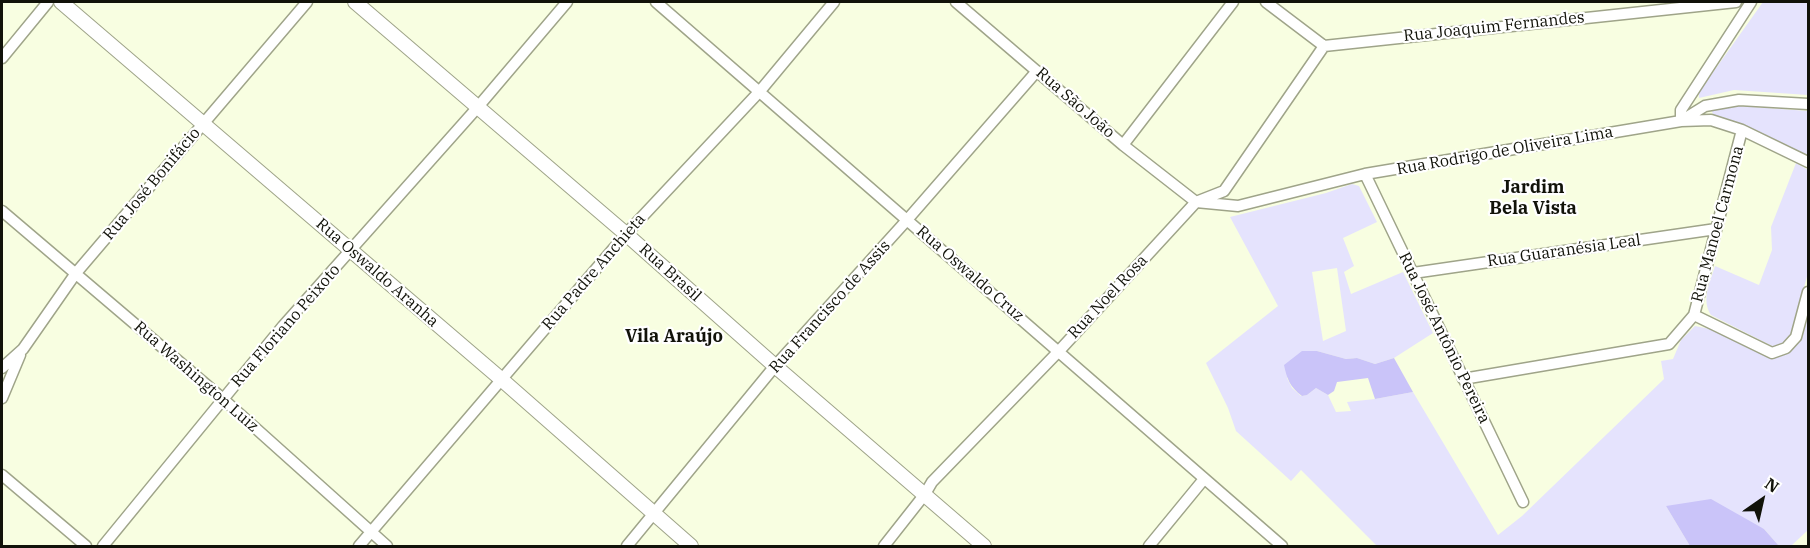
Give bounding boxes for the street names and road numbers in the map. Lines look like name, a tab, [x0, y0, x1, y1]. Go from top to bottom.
street label: Rua Joaquim Fernandes	[1403, 8, 1585, 46]
street label: Rua São João	[1032, 64, 1118, 142]
street label: Rua Rodrigo de Oliveira Lima	[1395, 123, 1615, 179]
street label: Rua José Bonifácio	[99, 124, 205, 244]
street label: Rua Manoel Carmona	[1688, 144, 1748, 304]
street label: Rua Padre Anchieta	[538, 210, 650, 334]
street label: Rua Oswaldo Aranha	[312, 214, 442, 332]
street label: Rua Oswaldo Cruz	[912, 222, 1028, 326]
street label: Rua Guaranésia Leal	[1486, 231, 1642, 271]
street label: Rua Francisco de Assis	[765, 237, 895, 377]
street label: Rua Brasil	[635, 240, 705, 306]
street label: Rua José Antônio Pereira	[1394, 249, 1494, 427]
street label: Rua Noel Rosa	[1064, 251, 1152, 343]
street label: Rua Floriano Peixoto	[227, 261, 345, 391]
street label: Rua Washington Luiz	[130, 318, 262, 436]

